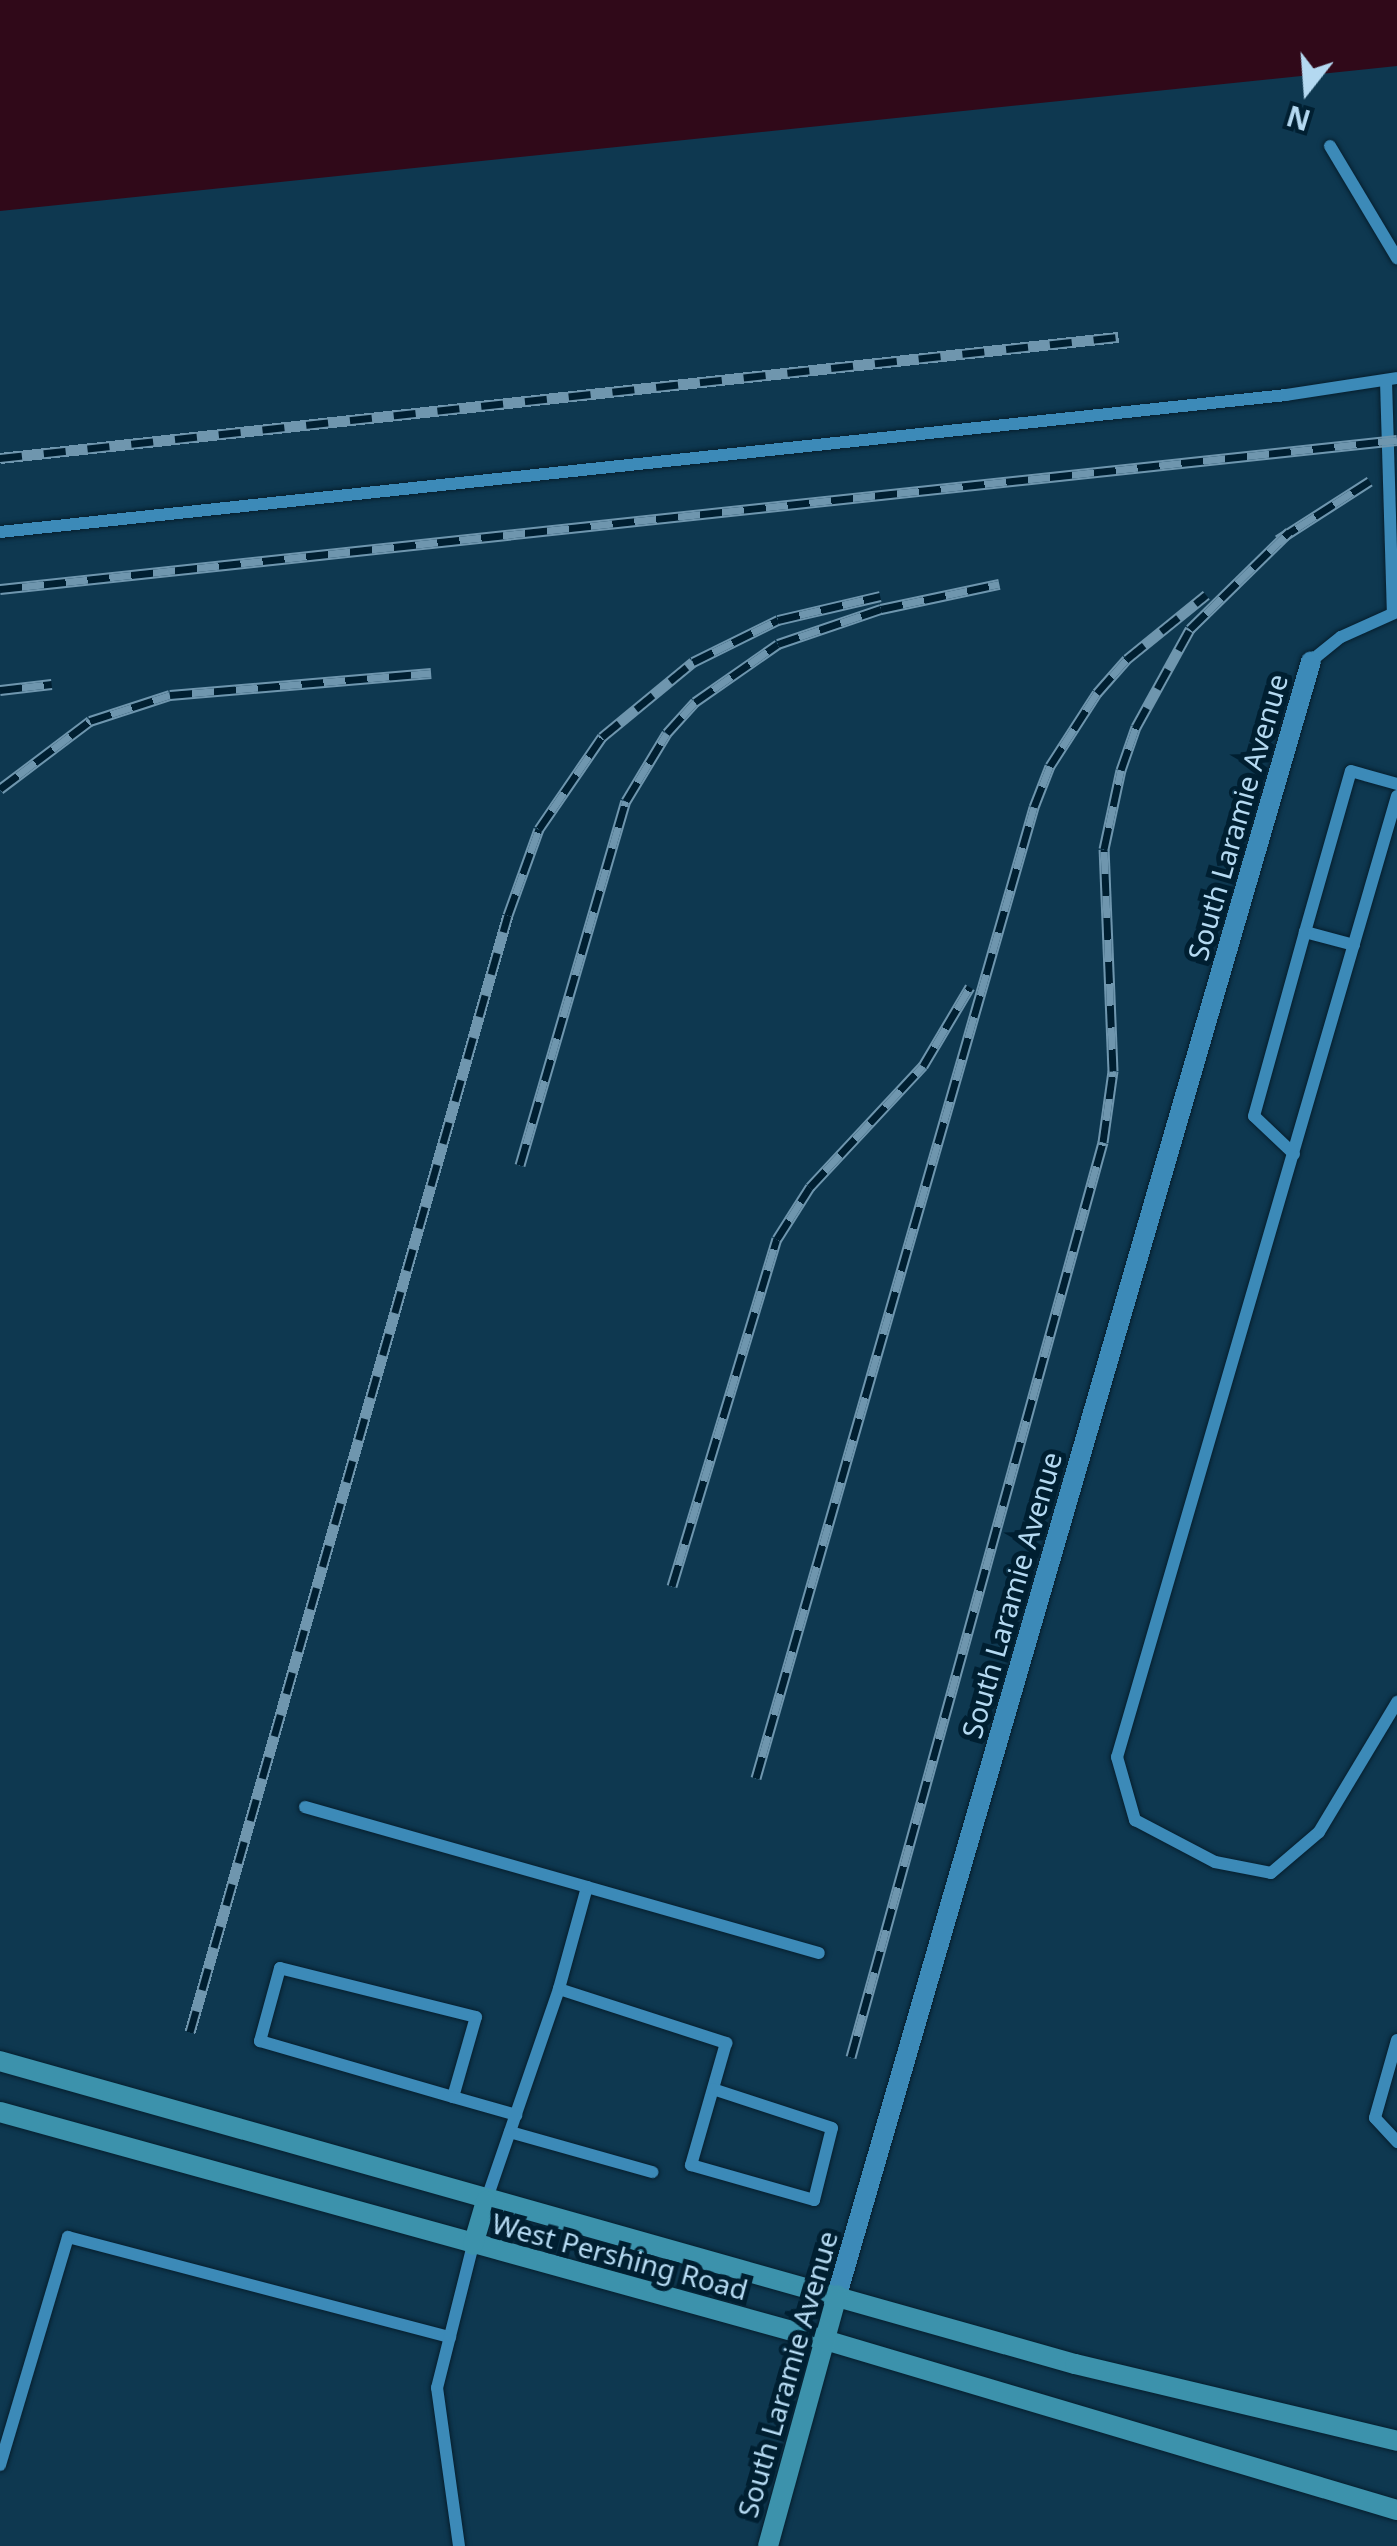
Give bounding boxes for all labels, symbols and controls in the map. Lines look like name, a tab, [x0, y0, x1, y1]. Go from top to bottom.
north arrow	[1257, 40, 1357, 140]
text: N	[1282, 97, 1315, 140]
street label: South Laramie Avenue	[1180, 670, 1294, 964]
street label: South Laramie Avenue	[954, 1448, 1068, 1742]
street label: West Pershing Road	[488, 2206, 752, 2306]
street label: South Laramie Avenue	[730, 2227, 844, 2521]

